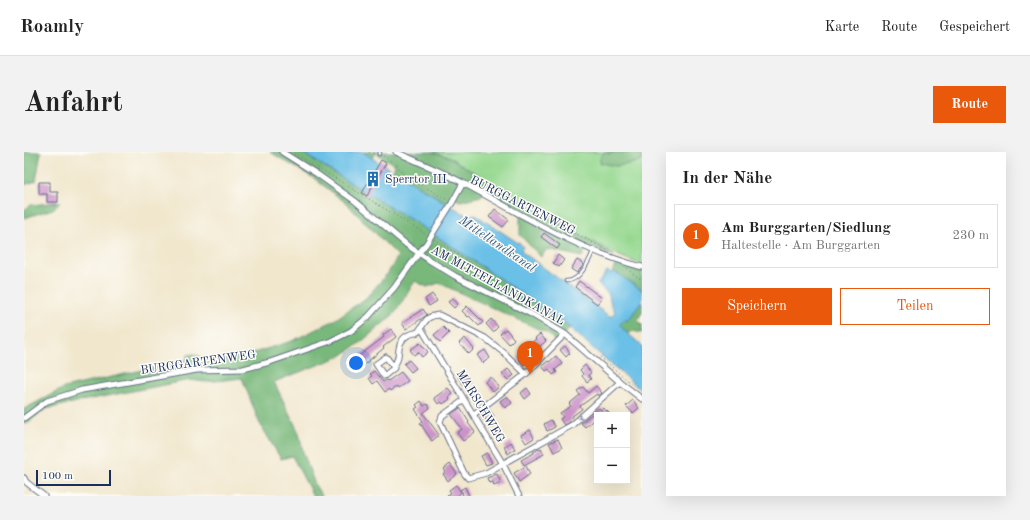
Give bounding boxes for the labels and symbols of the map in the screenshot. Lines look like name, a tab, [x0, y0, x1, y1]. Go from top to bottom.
building icon: Sperrtor III	[364, 170, 382, 188]
place label: Sperrtor III	[385, 174, 447, 186]
street label: BURGGARTENWEG	[468, 174, 577, 238]
water label: Mittellandkanal	[455, 213, 538, 275]
street label: AM MITTELLANDKANAL	[429, 244, 566, 328]
pin: 1	[517, 341, 543, 374]
street label: BURGGARTENWEG	[140, 349, 257, 377]
your location	[346, 353, 366, 373]
street label: MARSCHWEG	[454, 368, 507, 445]
one-way arrow	[578, 412, 586, 420]
scale bar	[36, 468, 111, 487]

